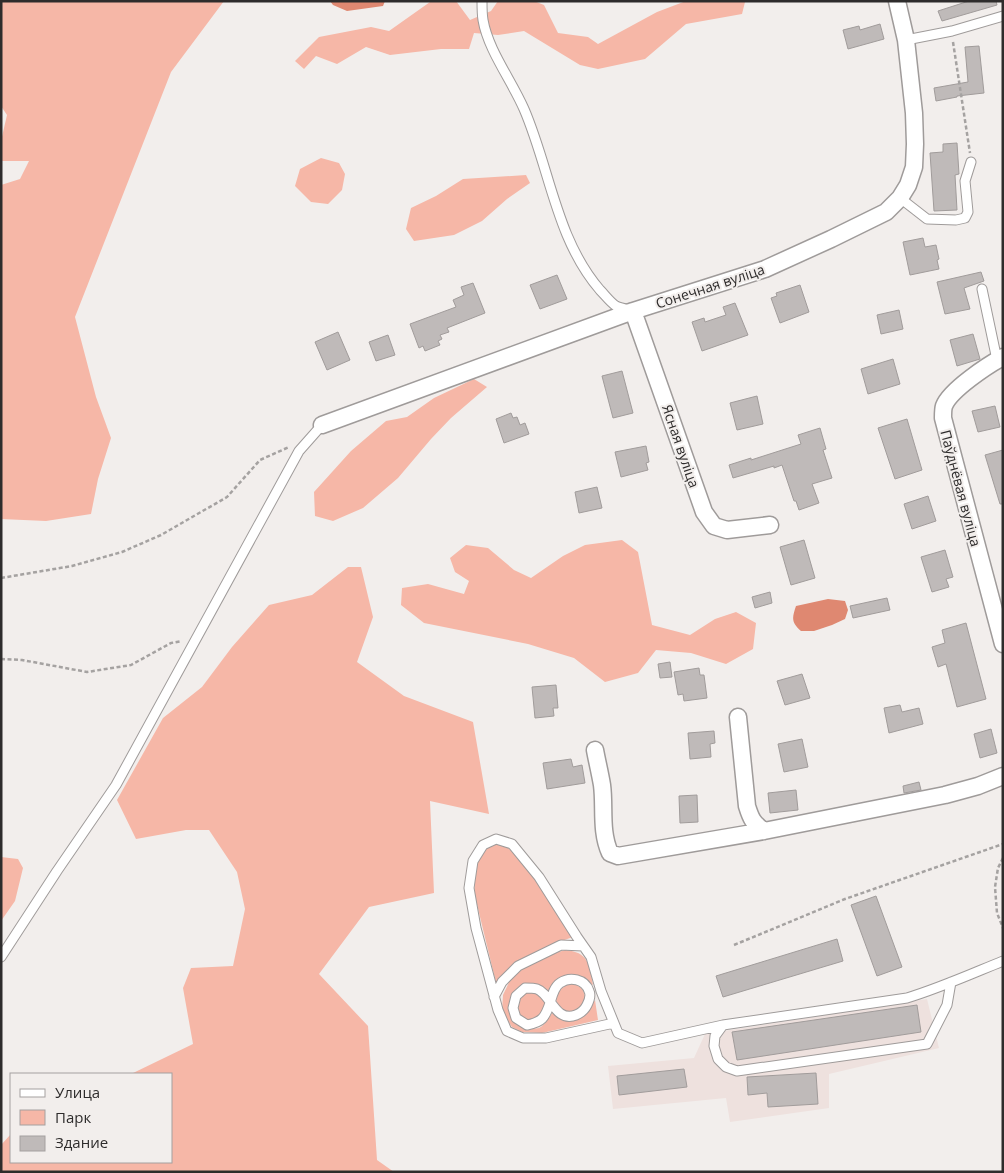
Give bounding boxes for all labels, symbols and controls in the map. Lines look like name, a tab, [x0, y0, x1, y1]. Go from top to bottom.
street label: Сонечная вуліца	[653, 259, 767, 313]
street label: Ясная вуліца	[658, 402, 704, 490]
street label: Паўднёвая вуліца	[936, 428, 986, 548]
legend	[10, 1073, 172, 1163]
text: Улица	[55, 1082, 100, 1102]
text: Парк	[55, 1107, 91, 1127]
text: Здание	[55, 1132, 108, 1152]

